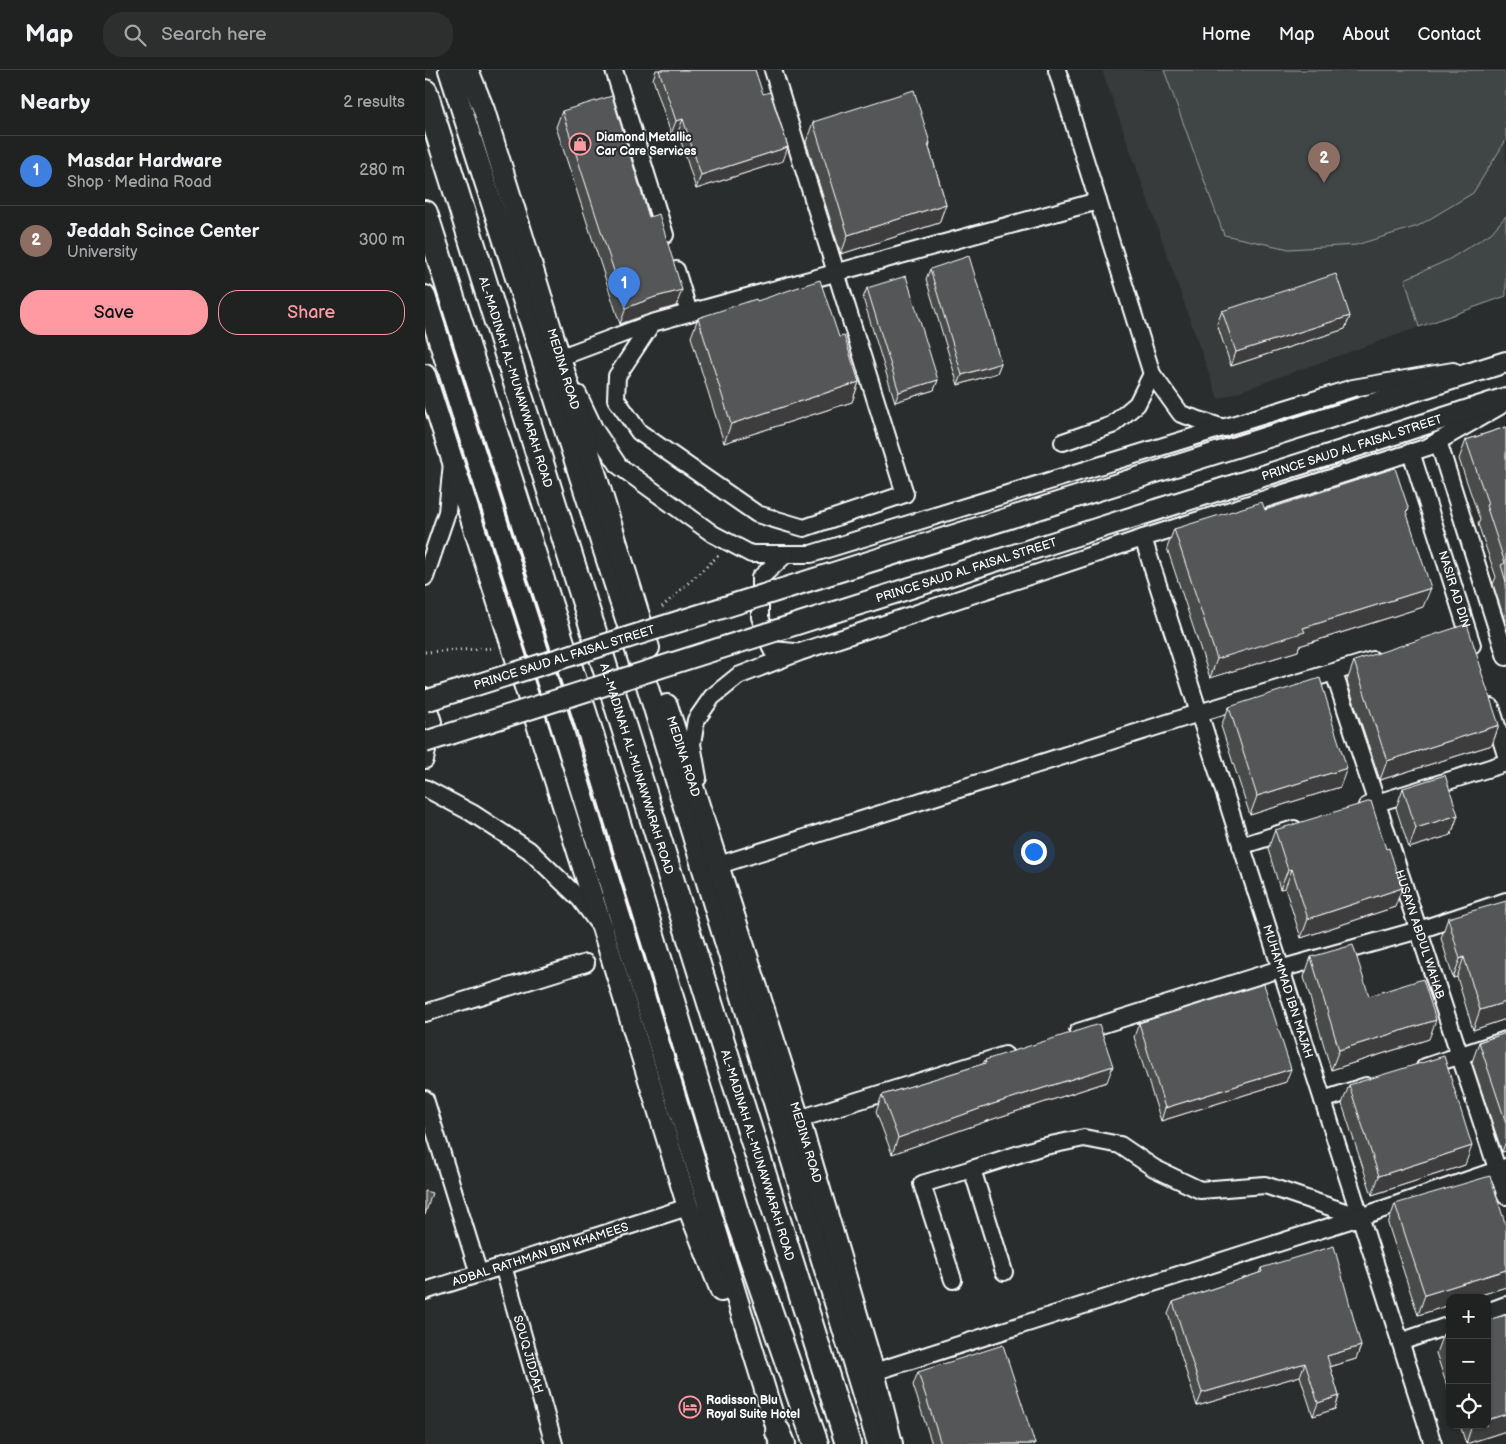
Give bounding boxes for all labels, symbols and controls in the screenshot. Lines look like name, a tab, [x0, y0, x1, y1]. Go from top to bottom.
search box	[103, 12, 453, 57]
text: Map	[25, 20, 73, 49]
icon: search	[121, 21, 149, 49]
text: Search here	[161, 23, 267, 46]
text: Home	[1202, 24, 1251, 45]
text: Map	[1279, 24, 1315, 45]
text: About	[1343, 24, 1390, 45]
text: Contact	[1418, 24, 1481, 45]
text: Nearby	[20, 90, 90, 115]
text: 2 results	[343, 93, 405, 112]
place label: Diamond Metallic Car Care Services	[596, 130, 697, 159]
shop icon: Diamond Metallic Car Care Services	[568, 132, 592, 156]
pin: 2	[1308, 142, 1340, 183]
text: Masdar Hardware	[67, 150, 222, 173]
text: 1	[33, 161, 39, 180]
text: 280 m	[359, 161, 405, 180]
text: Shop · Medina Road	[67, 173, 212, 192]
text: Jeddah Scince Center	[67, 220, 259, 243]
text: 2	[31, 231, 41, 250]
text: 300 m	[359, 231, 405, 250]
text: University	[67, 243, 138, 262]
pin: 1	[608, 267, 640, 308]
street label: AL-MADINAH AL-MUNAWWARAH ROAD	[476, 275, 556, 490]
button: Save	[20, 290, 208, 335]
button: Share	[218, 290, 405, 335]
street label: MEDINA ROAD	[544, 327, 583, 412]
street label: PRINCE SAUD AL FAISAL STREET	[1260, 411, 1445, 484]
street label: PRINCE SAUD AL FAISAL STREET	[874, 534, 1059, 606]
street label: NASIR AD DIN	[1435, 549, 1474, 630]
street label: PRINCE SAUD AL FAISAL STREET	[472, 622, 658, 693]
street label: AL-MADINAH AL-MUNAWWARAH ROAD	[597, 661, 677, 876]
street label: MEDINA ROAD	[664, 714, 703, 799]
your location	[1021, 839, 1047, 865]
street label: HUSAYN ABDUL WAHAB	[1392, 868, 1448, 1001]
street label: MUHAMMAD IBN MAJAH	[1260, 923, 1316, 1060]
street label: AL-MADINAH AL-MUNAWWARAH ROAD	[718, 1048, 798, 1263]
street label: MEDINA ROAD	[787, 1100, 825, 1185]
street label: ADBAL RATHMAN BIN KHAMEES	[450, 1219, 630, 1289]
map controls	[1446, 1294, 1491, 1429]
button: +	[1446, 1294, 1491, 1339]
street label: SOUQ JIDDAH	[510, 1314, 547, 1395]
button: −	[1446, 1339, 1491, 1384]
button: locate	[1446, 1384, 1491, 1429]
place label: Radisson Blu Royal Suite Hotel	[706, 1393, 800, 1422]
hotel icon: Radisson Blu Royal Suite Hotel	[678, 1395, 702, 1419]

